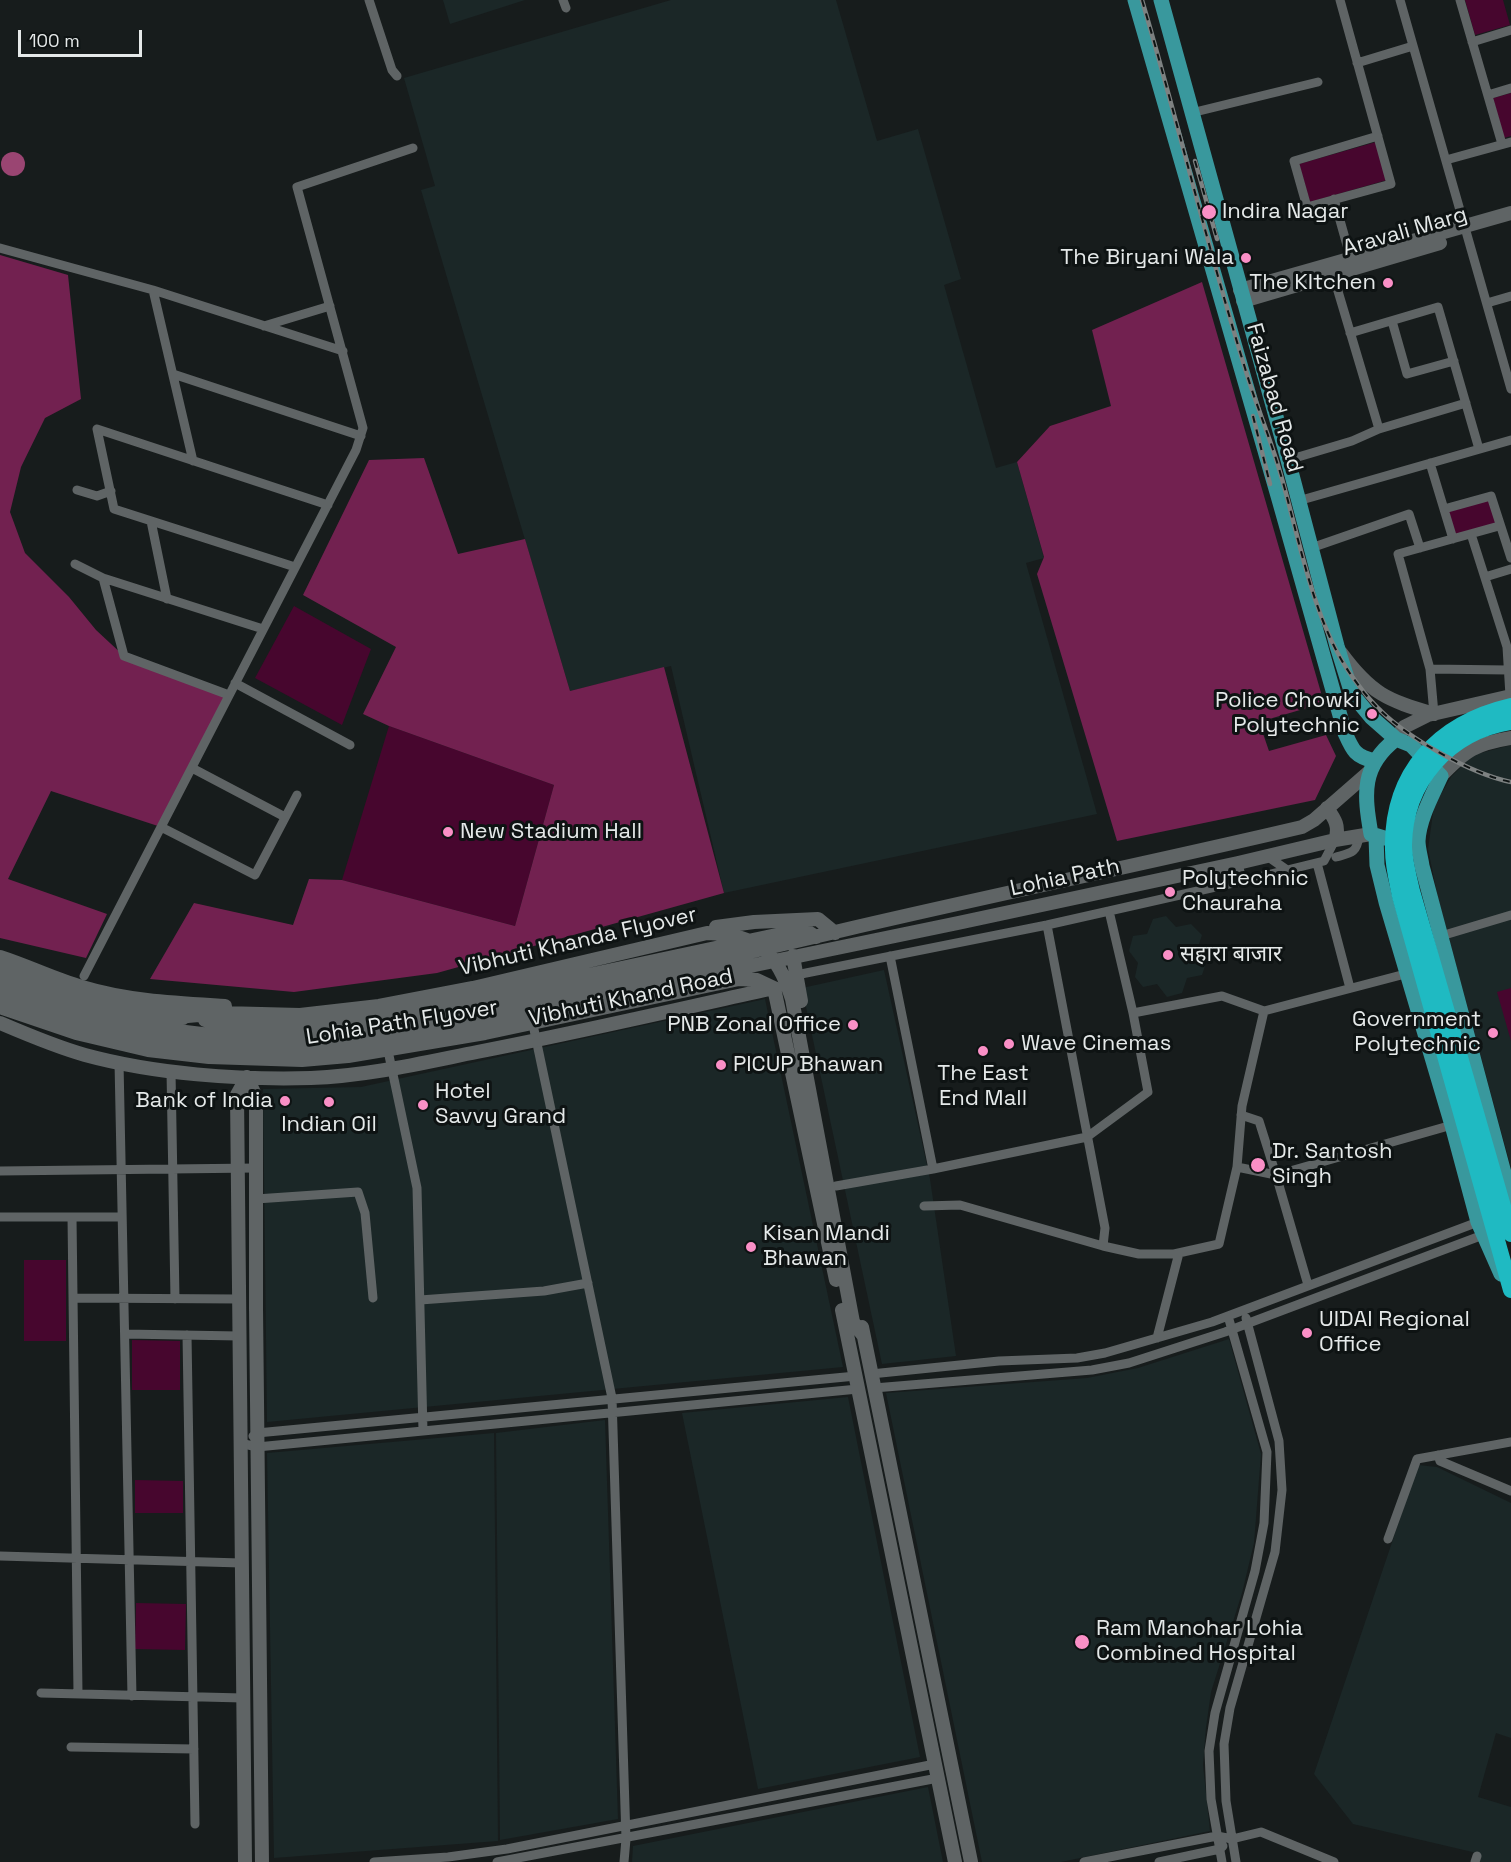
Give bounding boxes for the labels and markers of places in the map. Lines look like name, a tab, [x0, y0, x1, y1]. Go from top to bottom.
place label: Indira Nagar	[1222, 199, 1349, 225]
marker: Indira Nagar	[1200, 203, 1218, 221]
place label: The Biryani Wala	[1060, 245, 1234, 271]
marker: The Biryani Wala	[1239, 251, 1253, 265]
place label: The KItchen	[1249, 270, 1376, 296]
marker: The KItchen	[1381, 276, 1395, 290]
place label: Police Chowki Polytechnic	[1215, 688, 1360, 740]
marker: Police Chowki Polytechnic	[1365, 707, 1379, 721]
place label: New Stadium Hall	[460, 819, 642, 845]
marker: New Stadium Hall	[441, 825, 455, 839]
place label: Polytechnic Chauraha	[1182, 866, 1309, 918]
marker: Polytechnic Chauraha	[1163, 885, 1177, 899]
place label: सहारा बाजार	[1180, 942, 1282, 968]
marker: सहारा बाजार	[1161, 948, 1175, 962]
place label: Government Polytechnic	[1352, 1007, 1481, 1058]
place label: PNB Zonal Office	[667, 1012, 841, 1038]
marker: PNB Zonal Office	[846, 1018, 860, 1032]
marker: Government Polytechnic	[1486, 1026, 1500, 1040]
place label: Wave Cinemas	[1021, 1031, 1171, 1057]
marker: Wave Cinemas	[1002, 1037, 1016, 1051]
marker: The East End Mall	[976, 1044, 990, 1058]
place label: PICUP Bhawan	[733, 1052, 883, 1078]
marker: PICUP Bhawan	[714, 1058, 728, 1072]
place label: The East End Mall	[937, 1061, 1029, 1112]
place label: Hotel Savvy Grand	[435, 1079, 566, 1130]
place label: Bank of India	[135, 1088, 273, 1114]
marker: Bank of India	[278, 1094, 292, 1108]
marker: Indian Oil	[322, 1095, 336, 1109]
marker: Hotel Savvy Grand	[416, 1098, 430, 1112]
place label: Indian Oil	[281, 1112, 377, 1138]
place label: Dr. Santosh Singh	[1272, 1139, 1392, 1190]
marker: Dr. Santosh Singh	[1249, 1156, 1267, 1174]
place label: Kisan Mandi Bhawan	[763, 1221, 890, 1272]
marker: Kisan Mandi Bhawan	[744, 1240, 758, 1254]
place label: UIDAI Regional Office	[1319, 1307, 1470, 1358]
marker: UIDAI Regional Office	[1300, 1326, 1314, 1340]
place label: Ram Manohar Lohia Combined Hospital	[1096, 1616, 1303, 1668]
marker: Ram Manohar Lohia Combined Hospital	[1073, 1633, 1091, 1651]

